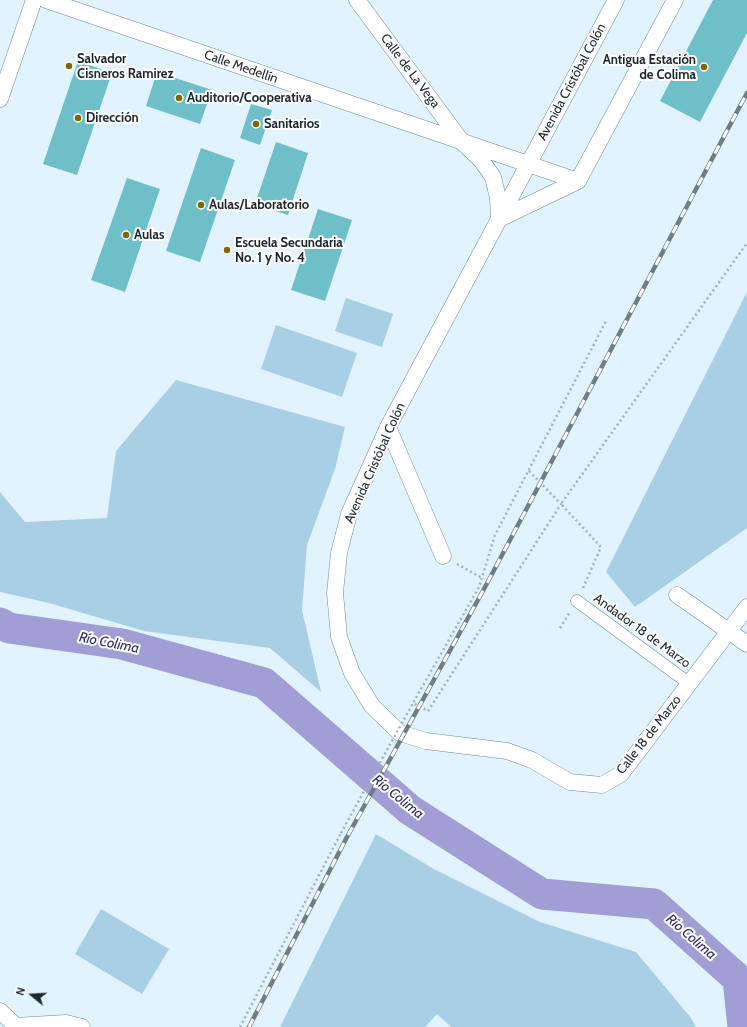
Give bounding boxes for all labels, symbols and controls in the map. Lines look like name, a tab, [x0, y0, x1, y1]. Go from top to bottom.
street label: Avenida Cristóbal Colón	[535, 21, 609, 143]
street label: Calle de La Vega	[377, 31, 443, 111]
street label: Calle Medellín	[202, 47, 280, 87]
place label: Salvador Cisneros Ramirez	[77, 51, 174, 82]
place label: Antigua Estación de Colima	[603, 52, 696, 83]
marker: Salvador Cisneros Ramirez	[64, 61, 74, 71]
marker: Antigua Estación de Colima	[699, 62, 709, 72]
place label: Auditorio/Cooperativa	[187, 90, 312, 106]
marker: Auditorio/Cooperativa	[174, 93, 184, 103]
place label: Dirección	[86, 110, 139, 126]
marker: Dirección	[73, 113, 83, 123]
place label: Sanitarios	[264, 116, 320, 132]
marker: Sanitarios	[251, 119, 261, 129]
place label: Aulas/Laboratorio	[209, 197, 309, 213]
marker: Aulas/Laboratorio	[196, 200, 206, 210]
place label: Aulas	[134, 227, 164, 243]
marker: Aulas	[121, 230, 131, 240]
place label: Escuela Secundaria No. 1 y No. 4	[235, 235, 343, 266]
marker: Escuela Secundaria No. 1 y No. 4	[222, 245, 232, 255]
street label: Avenida Cristóbal Colón	[341, 400, 409, 526]
street label: Andador 18 de Marzo	[591, 591, 693, 671]
water label: Río Colima	[78, 629, 140, 657]
street label: Calle 18 de Marzo	[613, 692, 685, 778]
water label: Río Colima	[369, 771, 427, 823]
water label: Río Colima	[663, 911, 719, 963]
north arrow	[12, 975, 52, 1015]
text: N	[13, 985, 28, 997]

